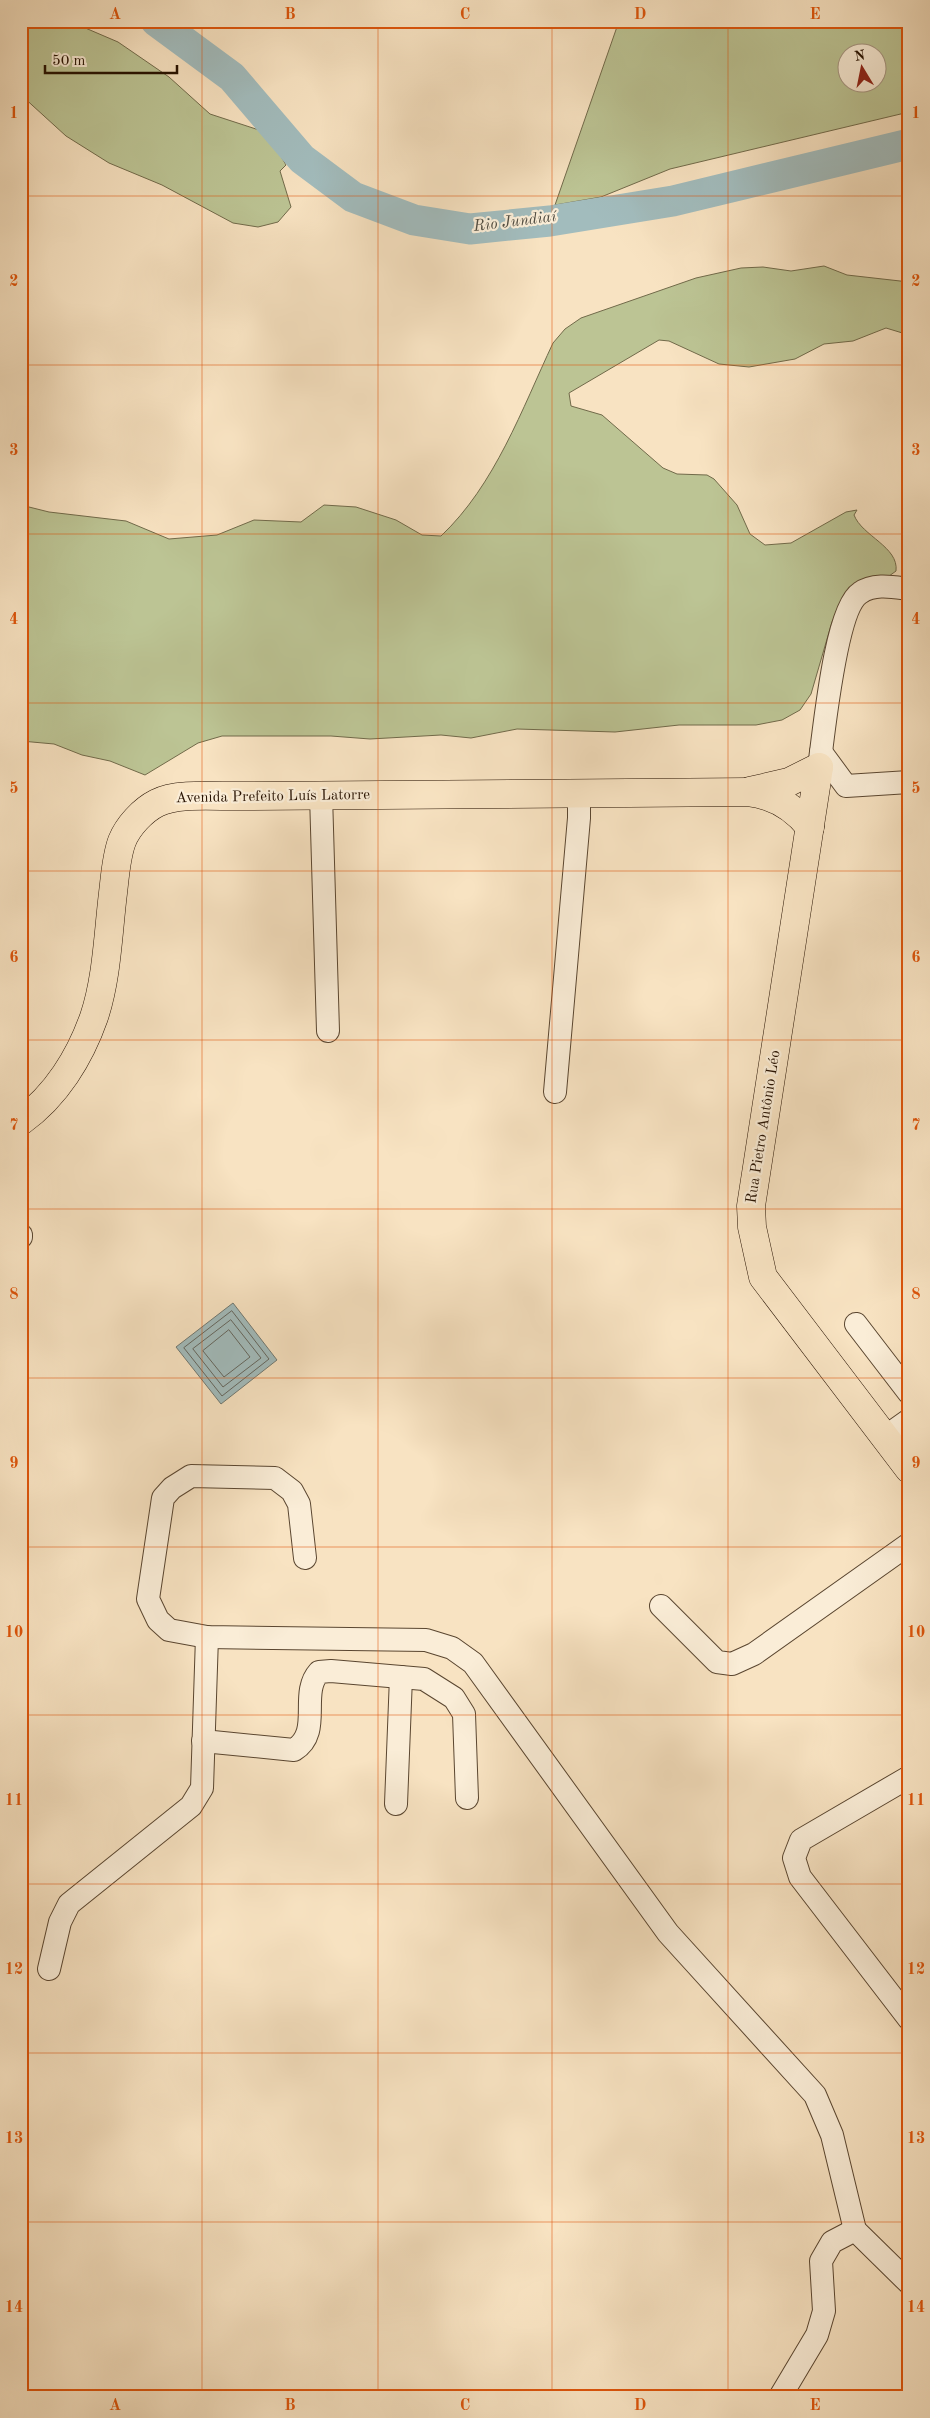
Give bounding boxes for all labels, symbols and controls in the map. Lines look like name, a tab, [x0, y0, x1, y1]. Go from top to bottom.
text: A	[109, 7, 121, 23]
text: B	[284, 7, 296, 23]
text: C	[460, 7, 470, 23]
text: D	[634, 7, 646, 23]
text: E	[809, 7, 821, 23]
scale bar	[45, 42, 178, 74]
north arrow	[838, 42, 888, 92]
text: N	[853, 48, 867, 64]
text: 50 m	[52, 54, 86, 69]
text: 1	[9, 106, 19, 122]
text: 1	[911, 106, 921, 122]
water label: Rio Jundiaí	[472, 209, 559, 235]
text: 2	[9, 274, 19, 290]
text: 2	[911, 274, 921, 290]
text: 3	[9, 443, 19, 459]
text: 3	[911, 443, 921, 459]
text: 4	[9, 612, 19, 628]
text: 4	[911, 612, 921, 628]
text: 5	[9, 781, 19, 797]
text: 5	[911, 781, 921, 797]
street label: Avenida Prefeito Luís Latorre	[176, 788, 370, 806]
text: 6	[9, 950, 19, 966]
text: 6	[911, 950, 921, 966]
street label: Rua Pietro Antônio Léo	[744, 1049, 784, 1205]
text: 7	[9, 1118, 19, 1134]
text: 7	[911, 1118, 921, 1134]
text: 8	[9, 1287, 19, 1303]
text: 8	[911, 1287, 921, 1303]
text: 9	[9, 1456, 19, 1472]
text: 9	[911, 1456, 921, 1472]
text: 10	[5, 1625, 23, 1641]
text: 10	[907, 1625, 925, 1641]
text: 11	[5, 1793, 23, 1809]
text: 11	[907, 1793, 925, 1809]
text: 12	[5, 1962, 23, 1978]
text: 12	[907, 1962, 925, 1978]
text: 13	[5, 2131, 23, 2147]
text: 13	[907, 2131, 925, 2147]
text: 14	[5, 2300, 23, 2316]
text: 14	[907, 2300, 925, 2316]
text: A	[109, 2398, 121, 2414]
text: B	[284, 2398, 296, 2414]
text: C	[460, 2398, 470, 2414]
text: D	[634, 2398, 646, 2414]
text: E	[809, 2398, 821, 2414]

